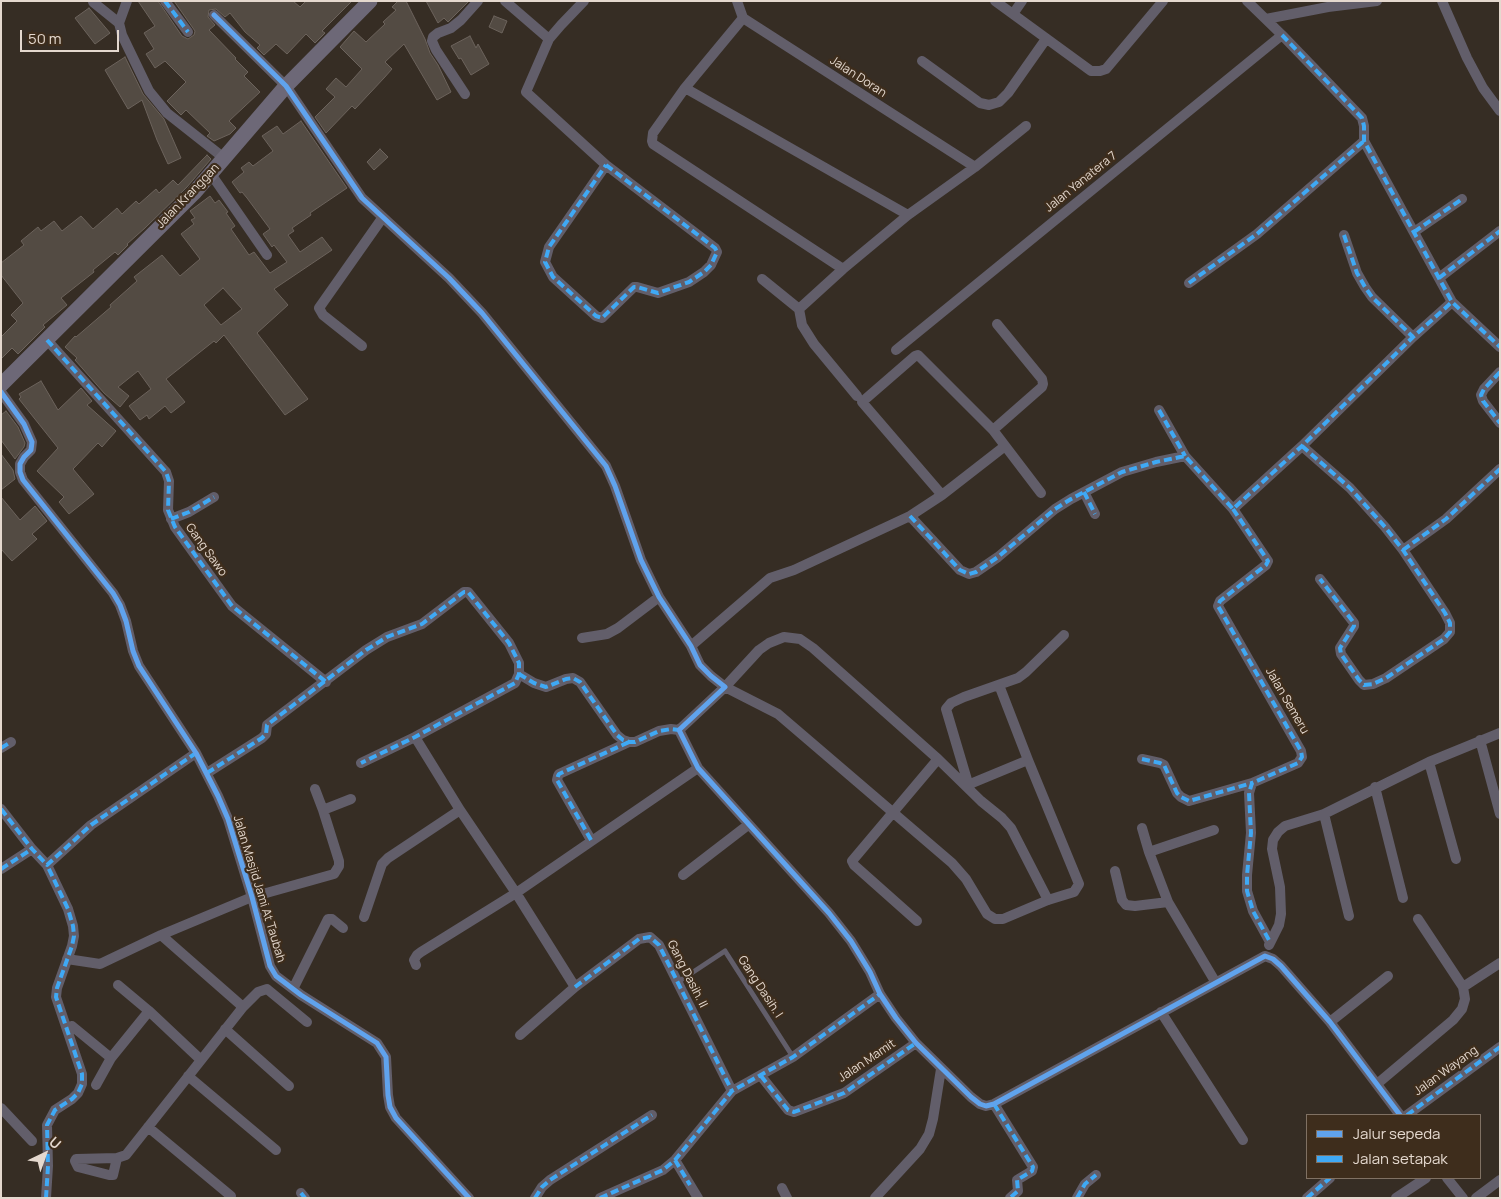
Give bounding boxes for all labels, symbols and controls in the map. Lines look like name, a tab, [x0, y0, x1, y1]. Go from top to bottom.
scale bar	[22, 20, 121, 52]
text: 50 m	[28, 28, 62, 49]
street label: Jalan Doran	[827, 53, 889, 101]
street label: Jalan Yanatera 7	[1042, 149, 1120, 215]
street label: Jalan Kranggan	[154, 161, 222, 231]
street label: Gang Sawo	[182, 521, 230, 579]
street label: Jalan Semeru	[1262, 665, 1312, 737]
street label: Jalan Masjid Jami At Taubah	[230, 814, 288, 964]
street label: Gang Dasih. II	[664, 938, 710, 1010]
street label: Gang Dasih. I	[735, 953, 785, 1021]
street label: Jalan Mamit	[836, 1037, 898, 1085]
street label: Jalan Wayang	[1411, 1043, 1481, 1099]
legend	[1306, 1114, 1481, 1179]
text: Jalur sepeda	[1353, 1123, 1440, 1144]
north arrow	[20, 1129, 70, 1179]
text: U	[45, 1132, 65, 1153]
text: Jalan setapak	[1353, 1148, 1448, 1169]

